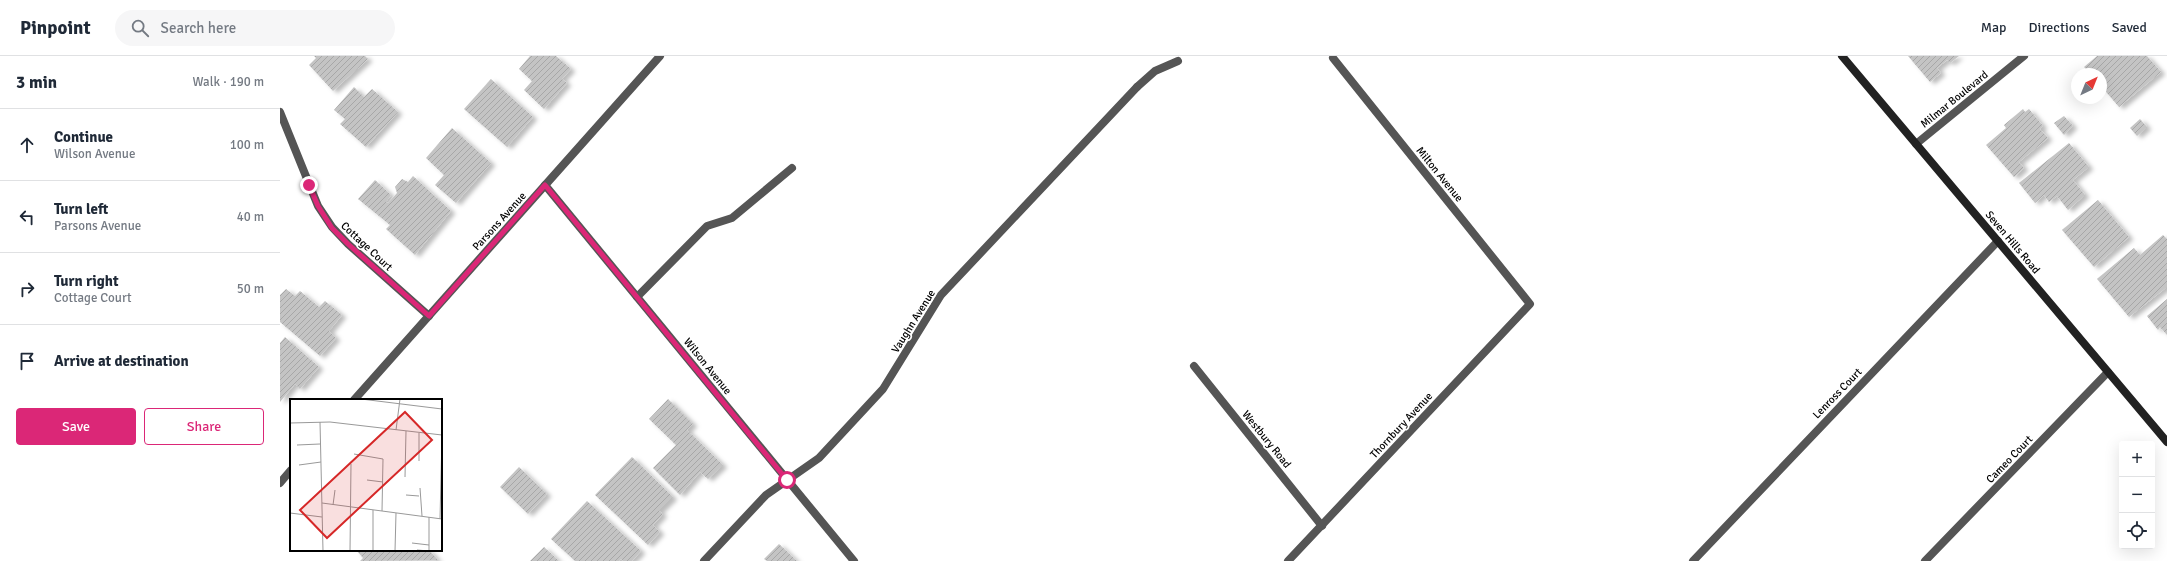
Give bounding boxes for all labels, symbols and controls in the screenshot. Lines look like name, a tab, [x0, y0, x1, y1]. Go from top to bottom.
search box	[115, 10, 395, 46]
text: Pinpoint	[20, 16, 91, 40]
icon: search	[129, 17, 151, 39]
text: Search here	[161, 19, 236, 37]
text: Map	[1981, 19, 2007, 36]
text: Directions	[2029, 19, 2090, 36]
text: Saved	[2112, 19, 2147, 36]
street label: Milmar Boulevard	[1918, 68, 1991, 131]
north arrow	[2071, 68, 2107, 104]
text: 3 min	[16, 72, 57, 93]
text: Walk · 190 m	[193, 74, 264, 90]
text: Continue	[54, 128, 113, 146]
icon: ahead	[16, 134, 38, 156]
text: 100 m	[230, 137, 264, 153]
street label: Milton Avenue	[1413, 144, 1466, 205]
text: Wilson Avenue	[54, 146, 135, 162]
route end	[300, 176, 318, 194]
street label: Parsons Avenue	[470, 190, 529, 253]
text: Turn left	[54, 200, 108, 218]
icon: left	[16, 206, 38, 228]
street label: Seven Hills Road	[1983, 208, 2043, 276]
text: 40 m	[237, 209, 264, 225]
text: Parsons Avenue	[54, 218, 141, 234]
street label: Cottage Court	[338, 219, 395, 274]
text: Turn right	[54, 272, 119, 290]
icon: right	[16, 278, 38, 300]
text: 50 m	[237, 281, 264, 297]
street label: Vaughn Avenue	[889, 287, 938, 355]
text: Cottage Court	[54, 290, 132, 306]
street label: Wilson Avenue	[681, 335, 734, 397]
icon: arrive	[16, 350, 38, 372]
text: Arrive at destination	[54, 352, 189, 370]
street label: Lenross Court	[1810, 365, 1865, 421]
street label: Thornbury Avenue	[1368, 390, 1435, 461]
inset map	[290, 399, 442, 551]
button: Save	[16, 408, 136, 445]
button: Share	[144, 408, 264, 445]
street label: Westbury Road	[1239, 408, 1294, 471]
street label: Cameo Court	[1984, 433, 2035, 486]
map controls	[2119, 441, 2155, 549]
button: +	[2119, 441, 2155, 477]
route start	[778, 471, 796, 489]
button: −	[2119, 477, 2155, 513]
button: locate	[2119, 513, 2155, 549]

